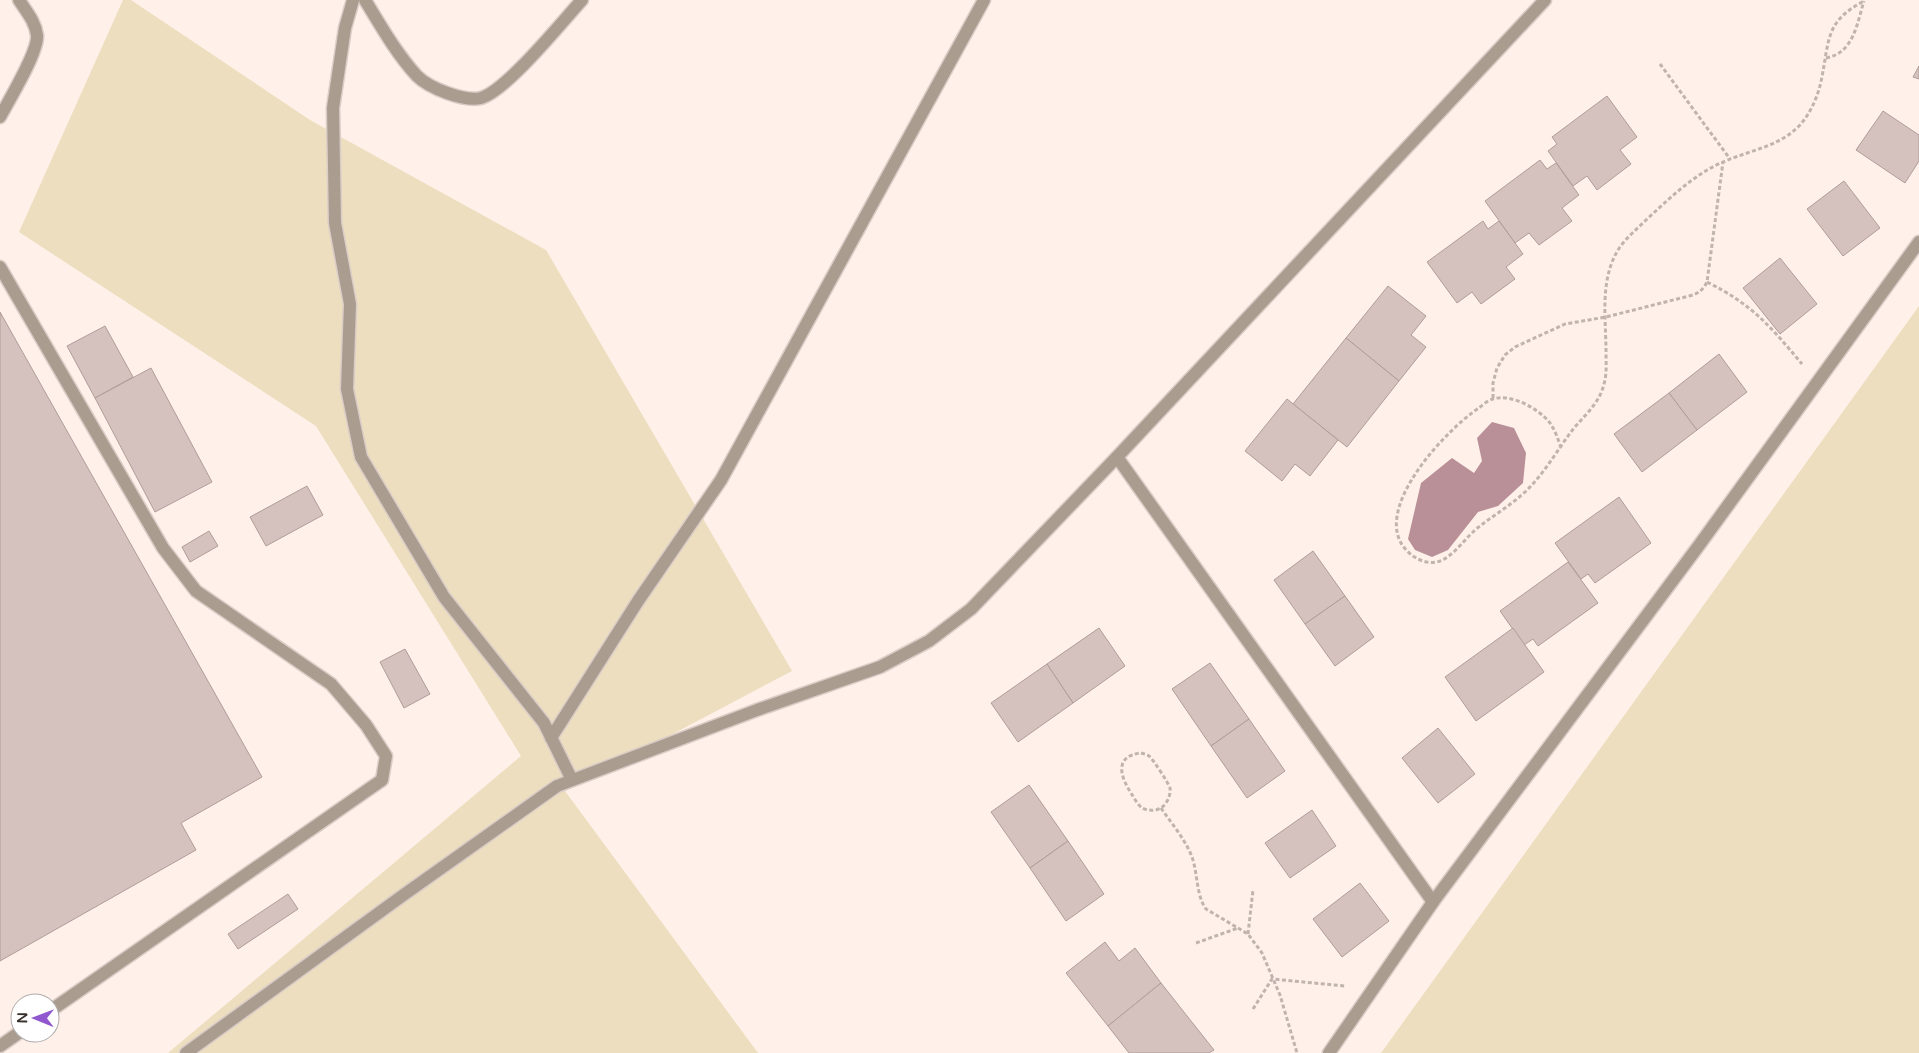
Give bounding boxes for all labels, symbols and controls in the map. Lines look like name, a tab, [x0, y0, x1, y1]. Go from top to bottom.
north arrow	[10, 993, 60, 1043]
text: N	[14, 1012, 31, 1024]

